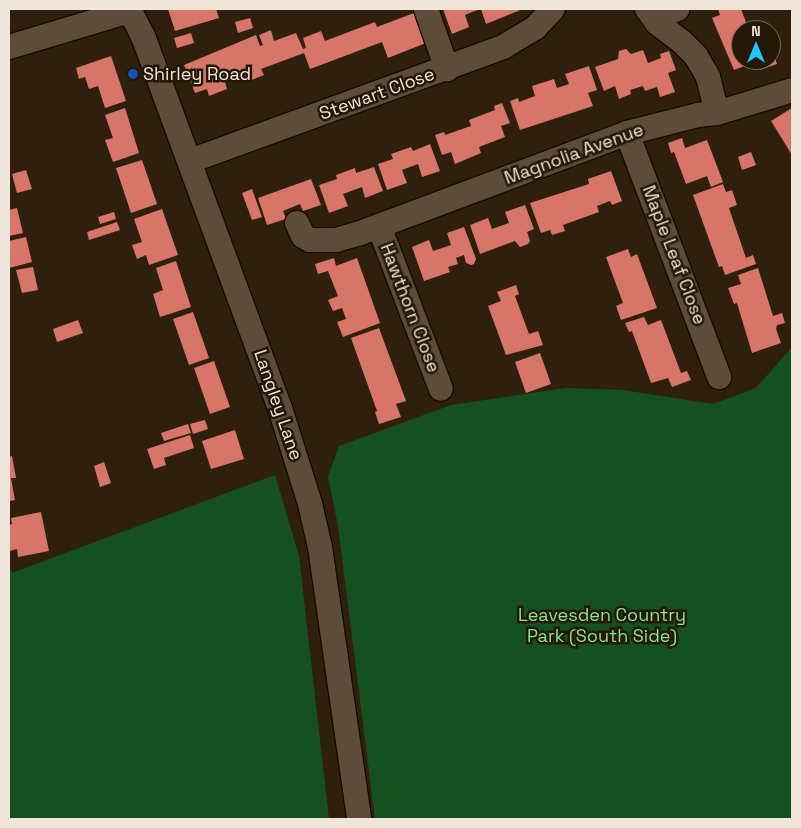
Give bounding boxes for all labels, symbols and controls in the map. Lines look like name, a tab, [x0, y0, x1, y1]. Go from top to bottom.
north arrow	[731, 20, 781, 70]
text: N	[751, 22, 761, 40]
place label: Shirley Road	[143, 63, 251, 85]
street label: Stewart Close	[316, 63, 438, 125]
marker: Shirley Road	[127, 68, 139, 80]
street label: Magnolia Avenue	[501, 119, 647, 189]
street label: Maple Leaf Close	[638, 182, 710, 328]
street label: Hawthorn Close	[375, 240, 445, 376]
street label: Langley Lane	[249, 347, 307, 463]
park label: Leavesden Country Park (South Side)	[518, 605, 686, 648]

